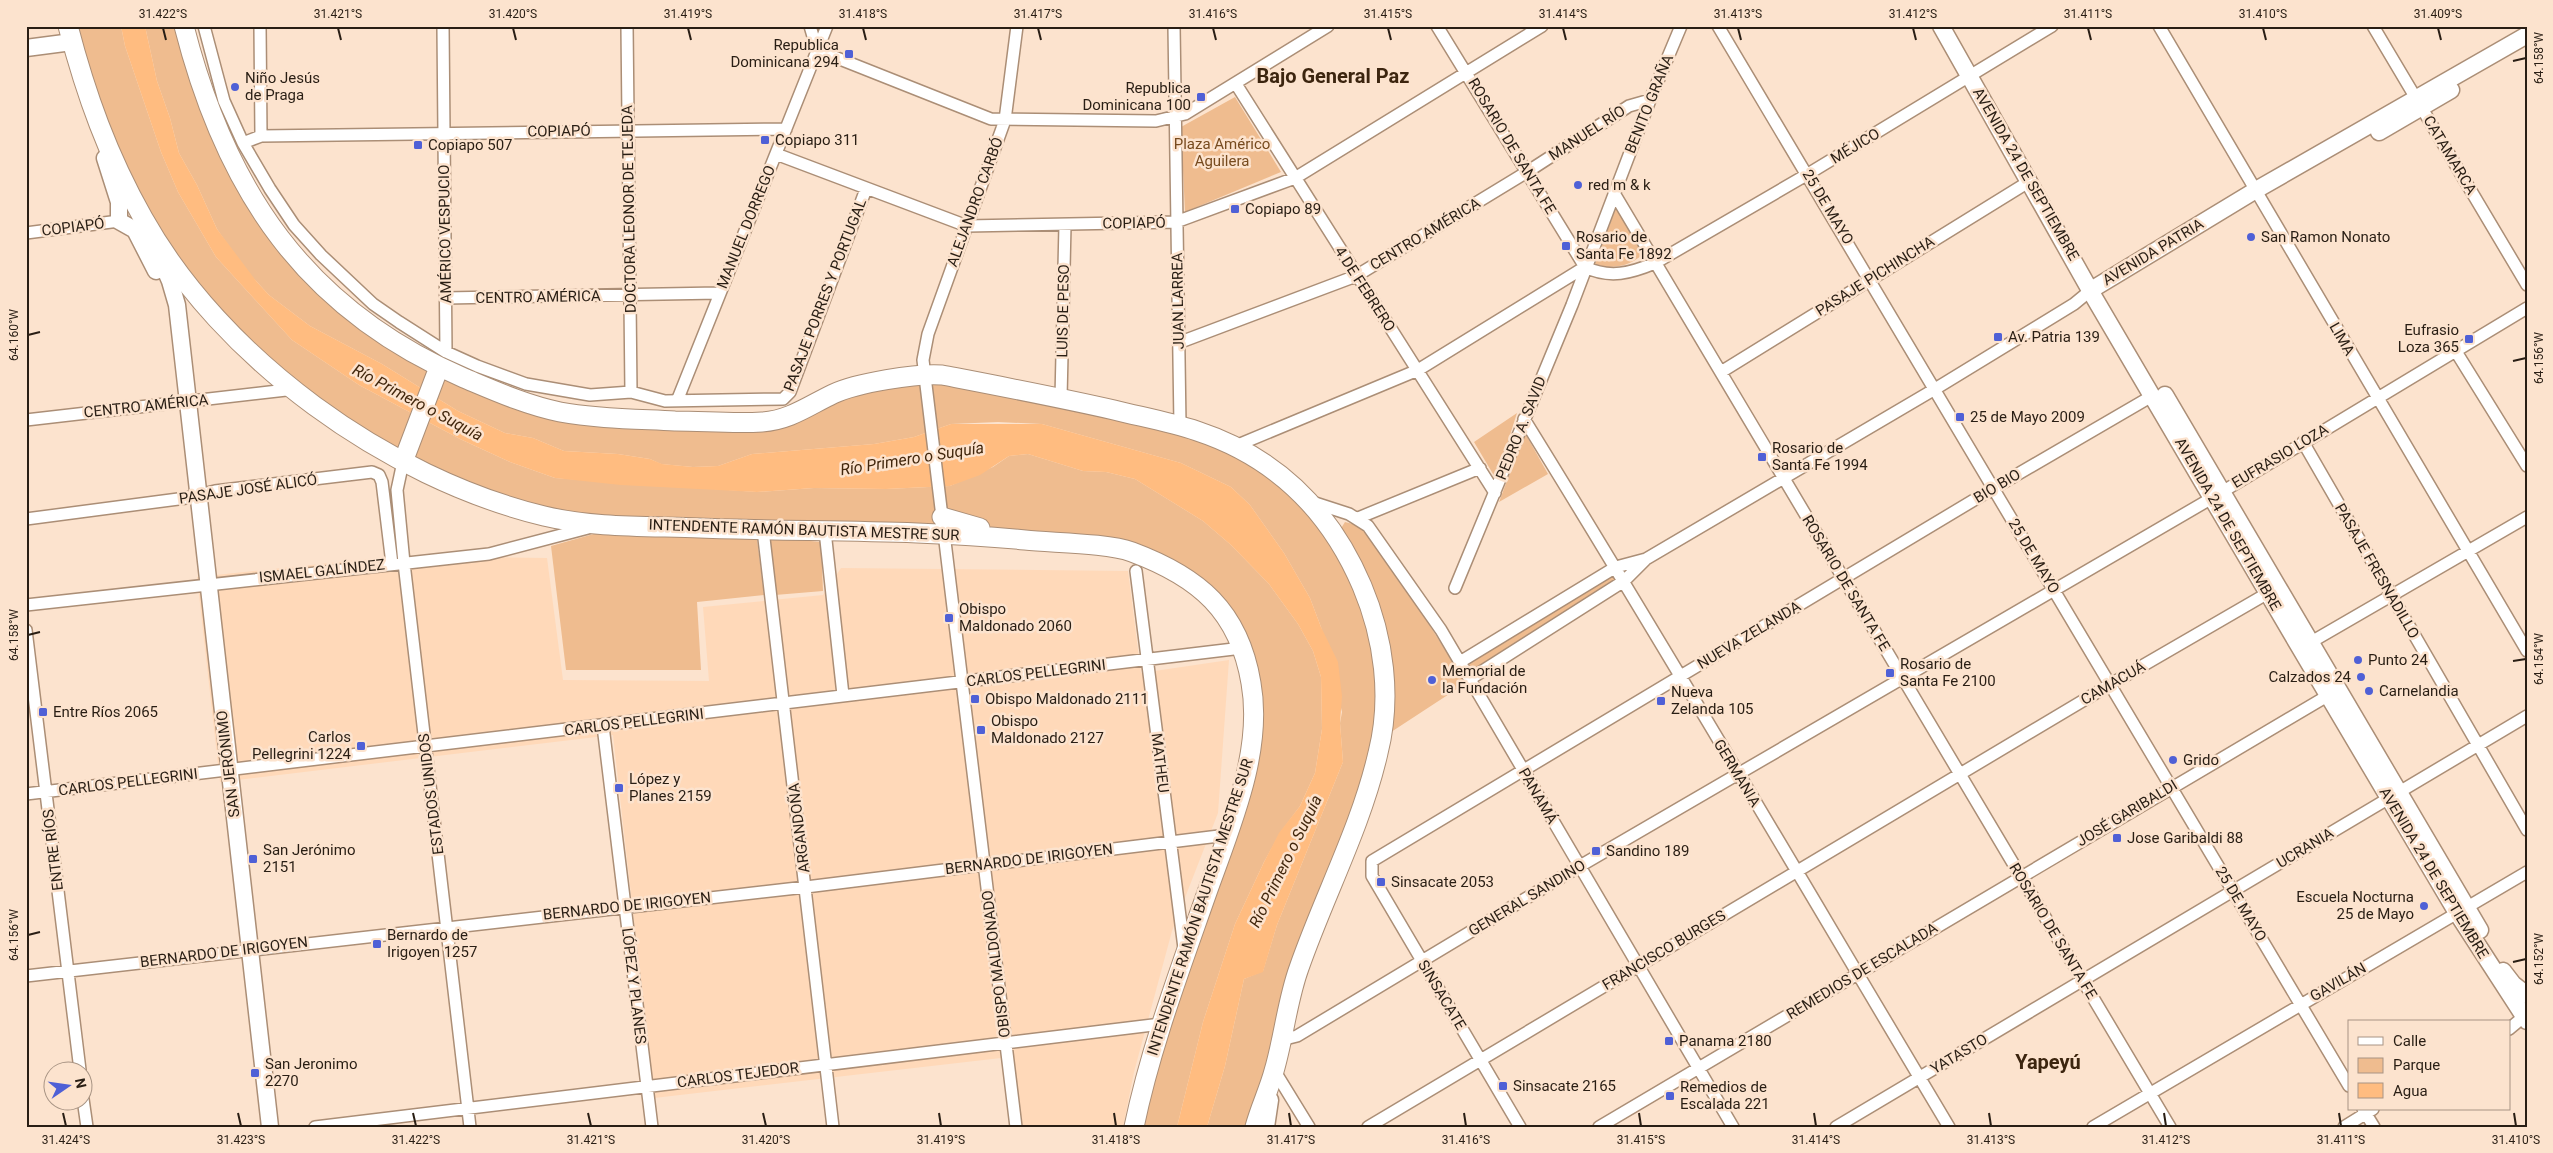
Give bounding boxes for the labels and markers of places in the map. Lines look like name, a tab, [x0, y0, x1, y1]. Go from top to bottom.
place label: Republica Dominicana 294	[730, 36, 840, 71]
marker: Republica Dominicana 294	[843, 48, 855, 60]
place label: Niño Jesús de Praga	[245, 69, 320, 104]
place label: Republica Dominicana 100	[1082, 79, 1191, 114]
marker: Niño Jesús de Praga	[229, 81, 241, 93]
marker: Republica Dominicana 100	[1195, 91, 1207, 103]
place label: Copiapo 311	[775, 131, 860, 149]
marker: Copiapo 311	[759, 134, 771, 146]
place label: Copiapo 507	[428, 136, 513, 154]
marker: Copiapo 507	[412, 139, 424, 151]
place label: red m & k	[1588, 176, 1651, 194]
marker: red m & k	[1572, 179, 1584, 191]
place label: Copiapo 89	[1245, 200, 1321, 218]
marker: Copiapo 89	[1229, 203, 1241, 215]
place label: Rosario de Santa Fe 1892	[1576, 228, 1672, 263]
place label: San Ramon Nonato	[2261, 228, 2390, 246]
marker: San Ramon Nonato	[2245, 231, 2257, 243]
marker: Rosario de Santa Fe 1892	[1560, 240, 1572, 252]
place label: Eufrasio Loza 365	[2398, 321, 2459, 356]
place label: Av. Patria 139	[2008, 328, 2100, 346]
marker: Av. Patria 139	[1992, 331, 2004, 343]
marker: Eufrasio Loza 365	[2463, 333, 2475, 345]
place label: 25 de Mayo 2009	[1970, 408, 2085, 426]
marker: 25 de Mayo 2009	[1954, 411, 1966, 423]
place label: Rosario de Santa Fe 1994	[1772, 439, 1868, 474]
marker: Rosario de Santa Fe 1994	[1756, 451, 1768, 463]
place label: Obispo Maldonado 2060	[959, 600, 1072, 635]
marker: Obispo Maldonado 2060	[943, 612, 955, 624]
place label: Punto 24	[2368, 651, 2428, 669]
marker: Punto 24	[2352, 654, 2364, 666]
place label: Rosario de Santa Fe 2100	[1900, 655, 1996, 690]
place label: Memorial de la Fundación	[1442, 662, 1527, 697]
marker: Rosario de Santa Fe 2100	[1884, 667, 1896, 679]
place label: Calzados 24	[2268, 668, 2352, 686]
marker: Calzados 24	[2355, 671, 2367, 683]
marker: Memorial de la Fundación	[1426, 674, 1438, 686]
place label: Carnelandia	[2379, 682, 2459, 700]
place label: Nueva Zelanda 105	[1671, 683, 1754, 718]
marker: Carnelandia	[2363, 685, 2375, 697]
place label: Obispo Maldonado 2111	[985, 690, 1149, 708]
marker: Obispo Maldonado 2111	[969, 693, 981, 705]
marker: Nueva Zelanda 105	[1655, 695, 1667, 707]
place label: Entre Ríos 2065	[53, 703, 158, 721]
marker: Entre Ríos 2065	[37, 706, 49, 718]
place label: Obispo Maldonado 2127	[991, 712, 1104, 747]
marker: Obispo Maldonado 2127	[975, 724, 987, 736]
place label: Carlos Pellegrini 1224	[252, 728, 352, 763]
marker: Carlos Pellegrini 1224	[355, 740, 367, 752]
place label: Grido	[2183, 751, 2219, 769]
marker: Grido	[2167, 754, 2179, 766]
place label: López y Planes 2159	[629, 770, 712, 805]
marker: López y Planes 2159	[613, 782, 625, 794]
place label: Jose Garibaldi 88	[2127, 829, 2243, 847]
marker: Jose Garibaldi 88	[2111, 832, 2123, 844]
place label: San Jerónimo 2151	[263, 841, 355, 876]
place label: Sandino 189	[1606, 842, 1689, 860]
marker: Sandino 189	[1590, 845, 1602, 857]
marker: San Jerónimo 2151	[247, 853, 259, 865]
place label: Sinsacate 2053	[1391, 873, 1494, 891]
marker: Sinsacate 2053	[1375, 876, 1387, 888]
place label: Escuela Nocturna 25 de Mayo	[2296, 888, 2414, 923]
marker: Escuela Nocturna 25 de Mayo	[2418, 900, 2430, 912]
place label: Bernardo de Irigoyen 1257	[387, 926, 477, 961]
marker: Bernardo de Irigoyen 1257	[371, 938, 383, 950]
place label: Panama 2180	[1679, 1032, 1772, 1050]
marker: Panama 2180	[1663, 1035, 1675, 1047]
place label: San Jeronimo 2270	[265, 1055, 357, 1090]
marker: San Jeronimo 2270	[249, 1067, 261, 1079]
place label: Sinsacate 2165	[1513, 1077, 1616, 1095]
place label: Remedios de Escalada 221	[1680, 1078, 1770, 1113]
marker: Sinsacate 2165	[1497, 1080, 1509, 1092]
marker: Remedios de Escalada 221	[1664, 1090, 1676, 1102]

